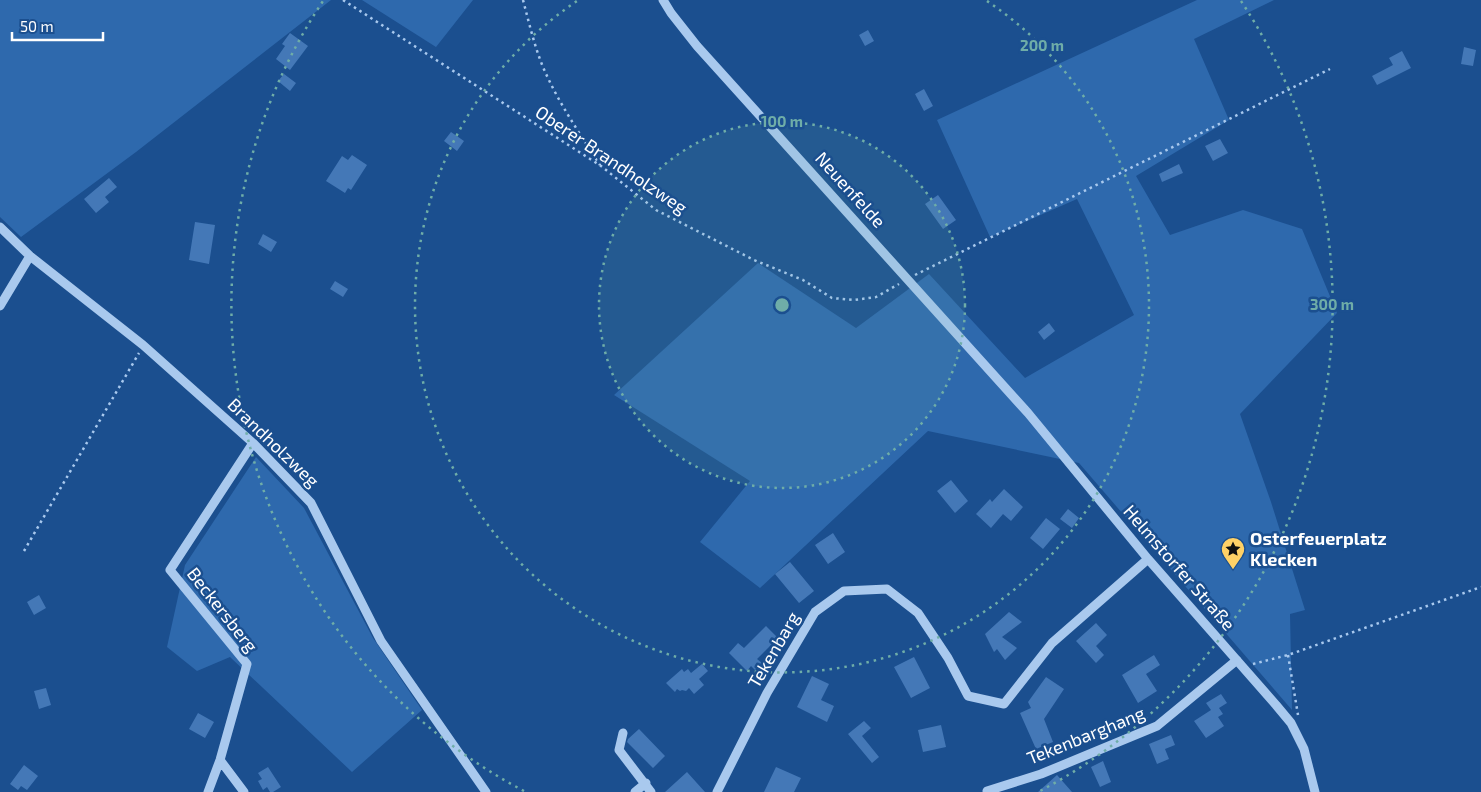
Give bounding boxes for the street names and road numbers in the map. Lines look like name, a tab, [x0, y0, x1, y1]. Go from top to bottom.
street label: Oberer Brandholzweg	[532, 100, 692, 218]
street label: Neuenfelde	[811, 147, 891, 232]
street label: Brandholzweg	[223, 393, 324, 491]
street label: Helmstorfer Straße	[1119, 500, 1240, 635]
street label: Beckersberg	[183, 563, 263, 656]
street label: Tekenbarg	[742, 607, 804, 692]
street label: Tekenbarghang	[1023, 701, 1148, 769]

